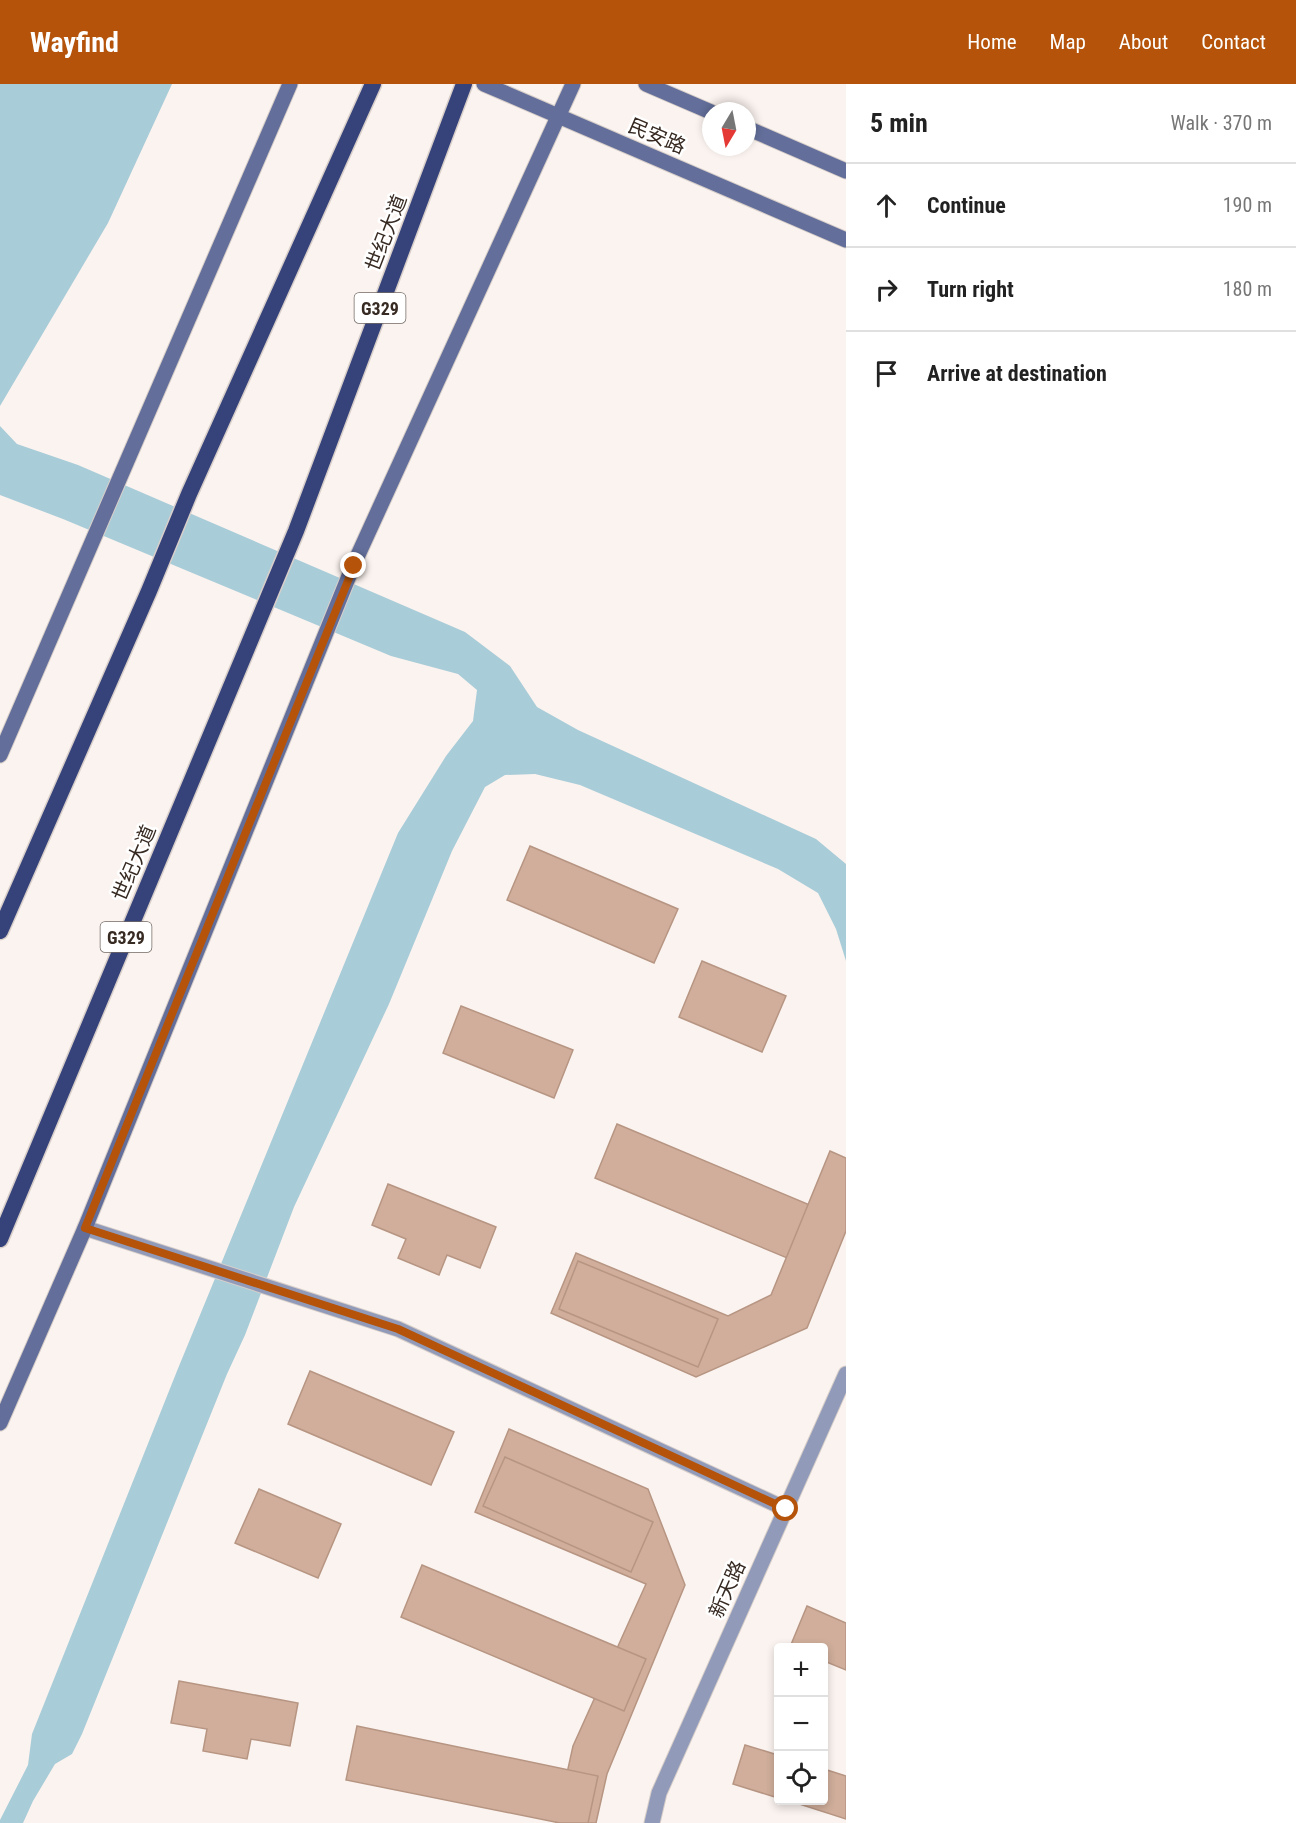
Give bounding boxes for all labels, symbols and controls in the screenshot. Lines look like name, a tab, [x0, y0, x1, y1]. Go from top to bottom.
text: Wayfind	[30, 26, 119, 59]
text: Home	[967, 30, 1017, 54]
text: Map	[1050, 30, 1086, 54]
text: About	[1119, 30, 1168, 54]
text: Contact	[1201, 30, 1266, 54]
north arrow	[702, 102, 756, 156]
text: 5 min	[870, 108, 928, 138]
text: Walk · 370 m	[1171, 111, 1272, 135]
street label: 民安路	[625, 113, 689, 159]
icon: ahead	[870, 189, 903, 222]
street label: 世纪大道	[360, 191, 412, 275]
text: Continue	[927, 193, 1006, 218]
text: 190 m	[1223, 193, 1272, 217]
icon: right	[870, 273, 903, 306]
text: Turn right	[927, 277, 1014, 302]
text: 180 m	[1223, 277, 1272, 301]
road number: G329	[354, 293, 406, 323]
icon: arrive	[870, 357, 903, 390]
text: Arrive at destination	[927, 361, 1107, 386]
route end	[340, 552, 366, 578]
street label: 世纪大道	[107, 821, 161, 905]
road number: G329	[100, 922, 152, 952]
route start	[772, 1495, 798, 1521]
street label: 新天路	[704, 1557, 750, 1621]
map controls	[774, 1643, 828, 1805]
button: +	[774, 1643, 828, 1697]
button: −	[774, 1697, 828, 1751]
button: locate	[774, 1751, 828, 1805]

